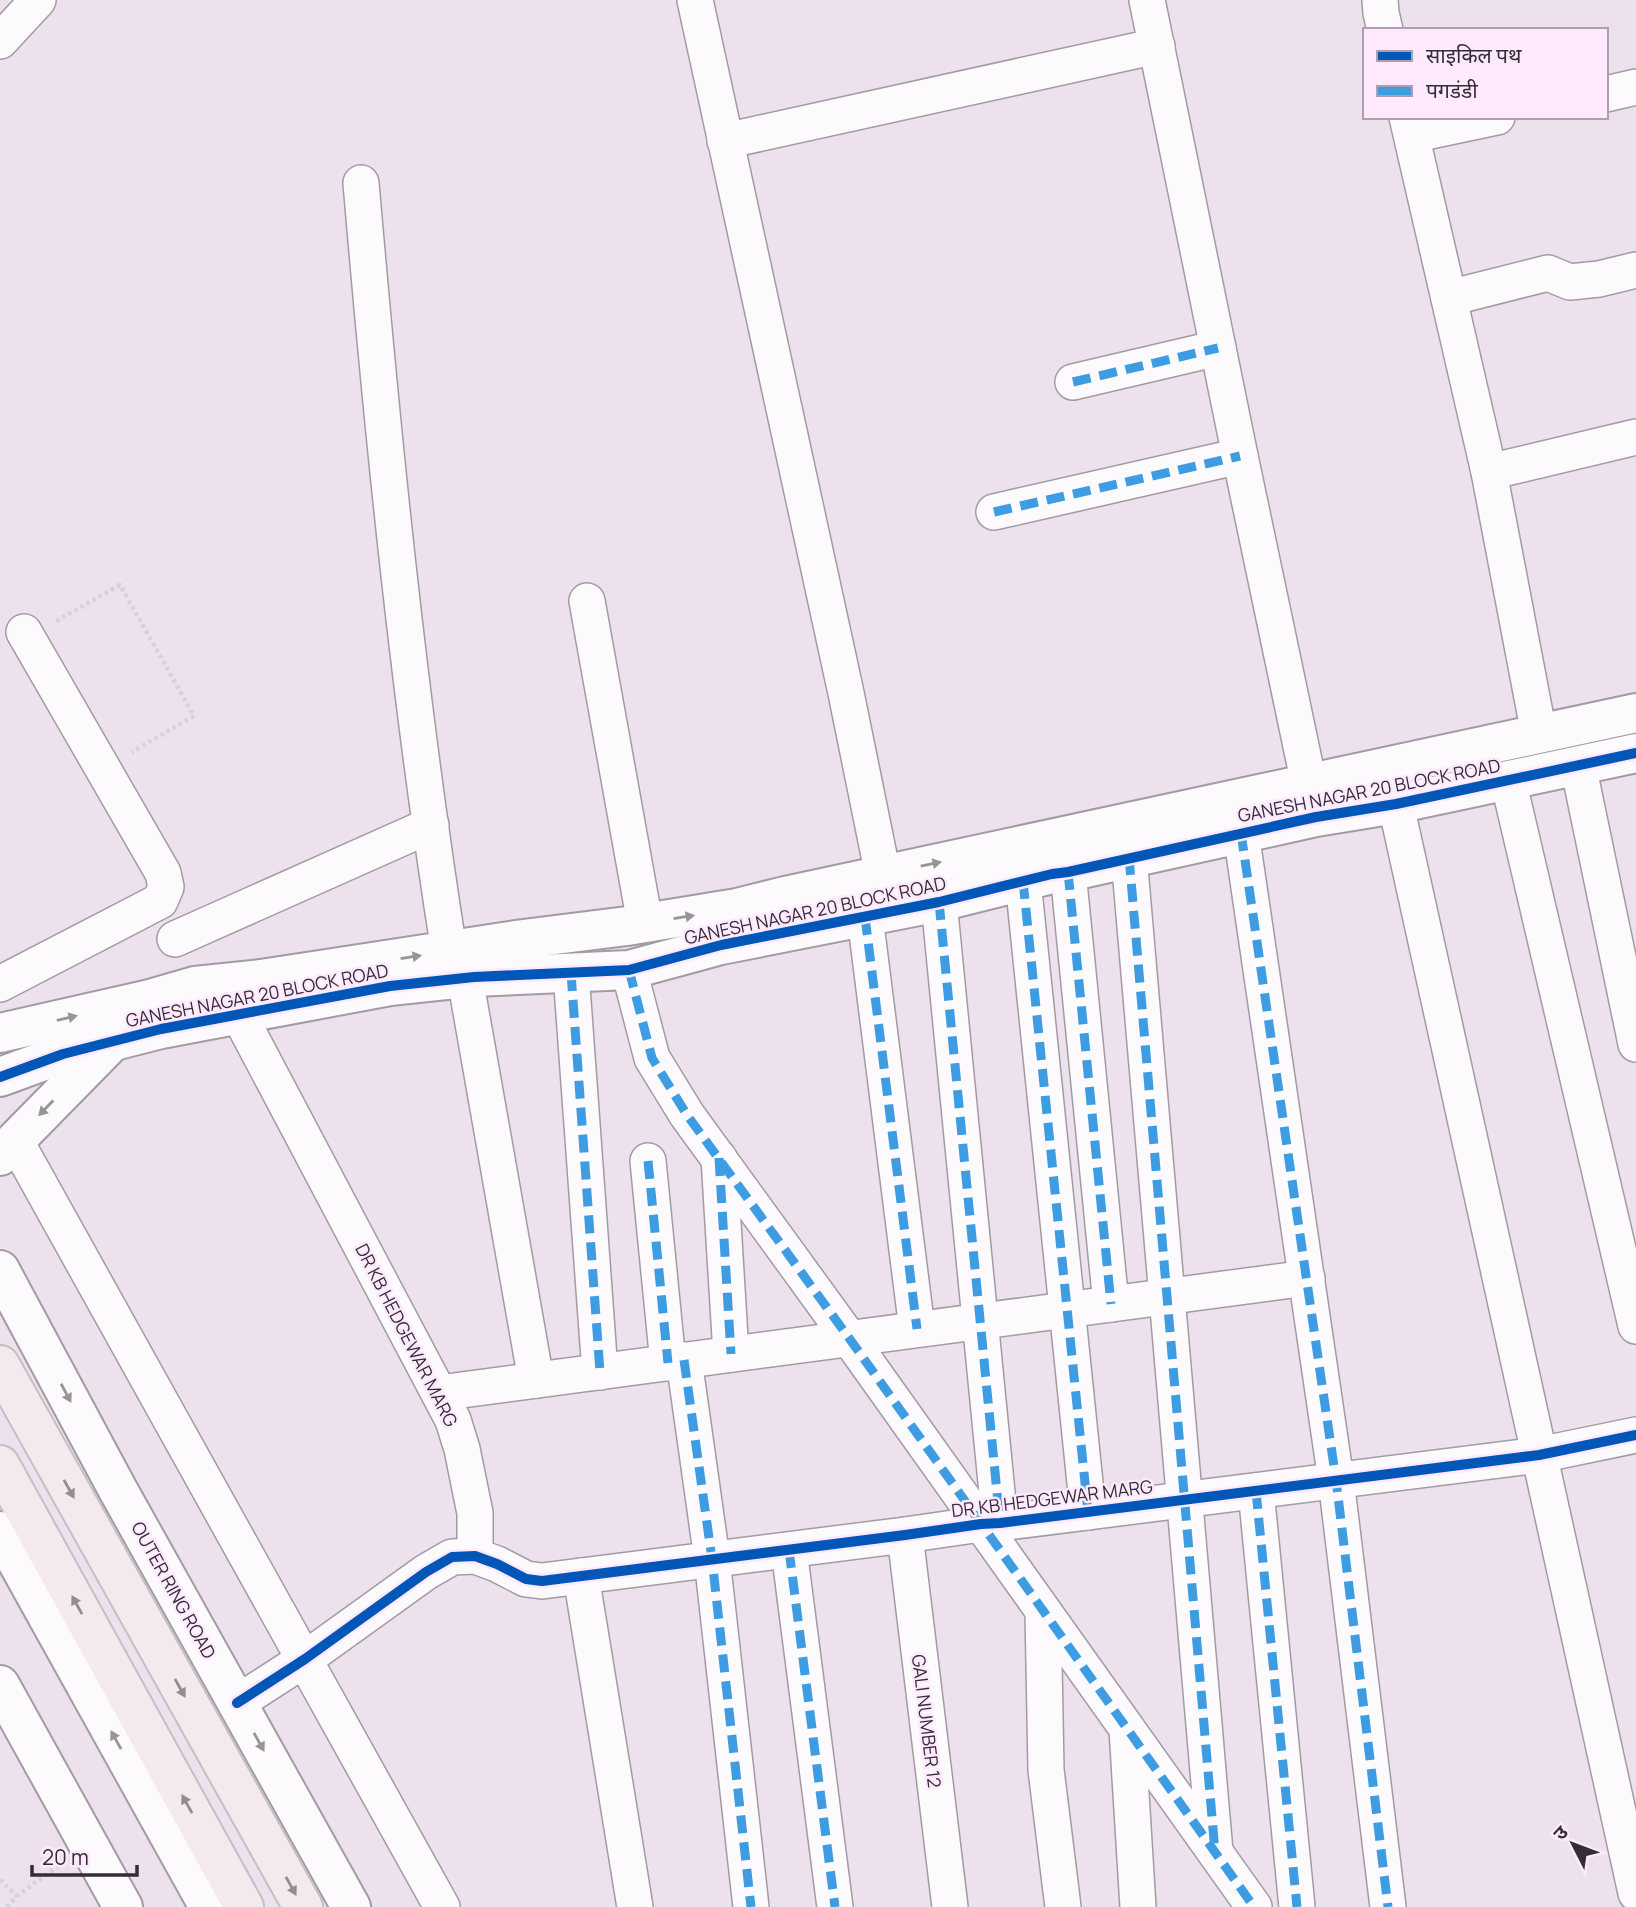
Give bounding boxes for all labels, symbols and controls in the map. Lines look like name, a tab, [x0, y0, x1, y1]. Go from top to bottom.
legend	[1363, 28, 1608, 119]
text: साइकिल पथ	[1426, 41, 1522, 69]
text: पगडंडी	[1426, 76, 1478, 104]
street label: GANESH NAGAR 20 BLOCK ROAD	[1236, 753, 1502, 827]
one-way arrow	[920, 859, 942, 870]
street label: GANESH NAGAR 20 BLOCK ROAD	[682, 871, 948, 949]
one-way arrow	[673, 911, 695, 922]
one-way arrow	[400, 951, 422, 962]
street label: GANESH NAGAR 20 BLOCK ROAD	[124, 958, 390, 1032]
one-way arrow	[56, 1012, 78, 1023]
one-way arrow	[39, 1099, 55, 1116]
street label: DR KB HEDGEWAR MARG	[350, 1239, 464, 1431]
one-way arrow	[60, 1383, 72, 1403]
street label: DR KB HEDGEWAR MARG	[950, 1474, 1154, 1522]
one-way arrow	[63, 1479, 75, 1499]
street label: OUTER RING ROAD	[126, 1517, 222, 1663]
one-way arrow	[71, 1595, 83, 1615]
street label: GALI NUMBER 12	[907, 1653, 947, 1789]
one-way arrow	[174, 1678, 186, 1697]
one-way arrow	[111, 1730, 123, 1750]
one-way arrow	[253, 1733, 265, 1752]
one-way arrow	[181, 1795, 193, 1814]
north arrow	[1538, 1809, 1608, 1879]
text: उ	[1547, 1819, 1574, 1845]
scale bar	[32, 1834, 136, 1878]
text: 20 m	[42, 1843, 89, 1871]
one-way arrow	[285, 1876, 297, 1896]

